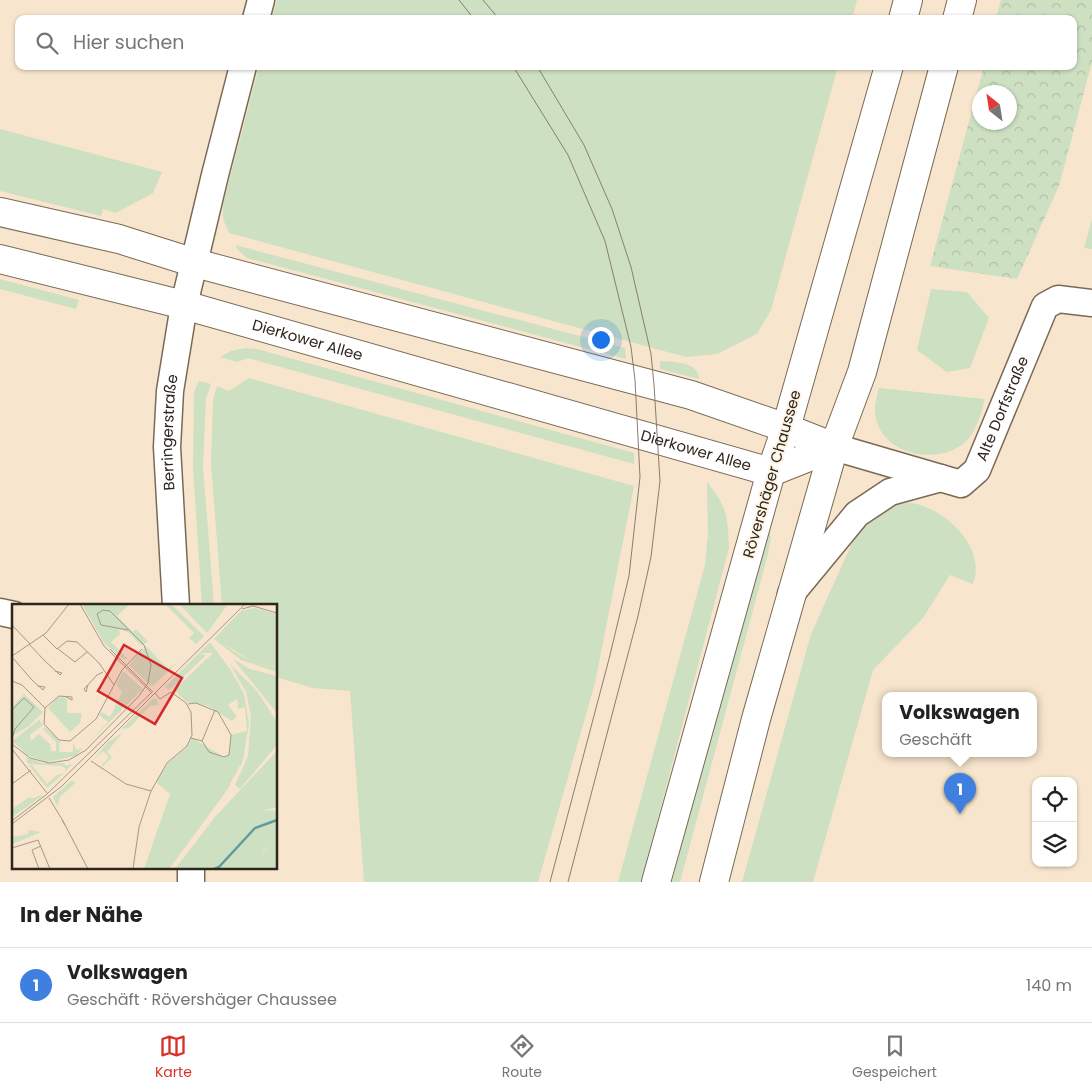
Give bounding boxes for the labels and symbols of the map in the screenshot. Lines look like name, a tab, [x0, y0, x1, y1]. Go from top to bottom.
north arrow	[972, 85, 1017, 130]
street label: Dierkower Allee	[250, 314, 365, 365]
your location	[588, 327, 614, 353]
street label: Alte Dorfstraße	[971, 353, 1033, 464]
street label: Berringerstraße	[156, 372, 183, 491]
street label: Rövershäger Chaussee	[737, 387, 806, 560]
street label: Dierkower Allee	[638, 424, 754, 476]
inset map	[12, 604, 278, 870]
pin: 1	[944, 773, 976, 814]

